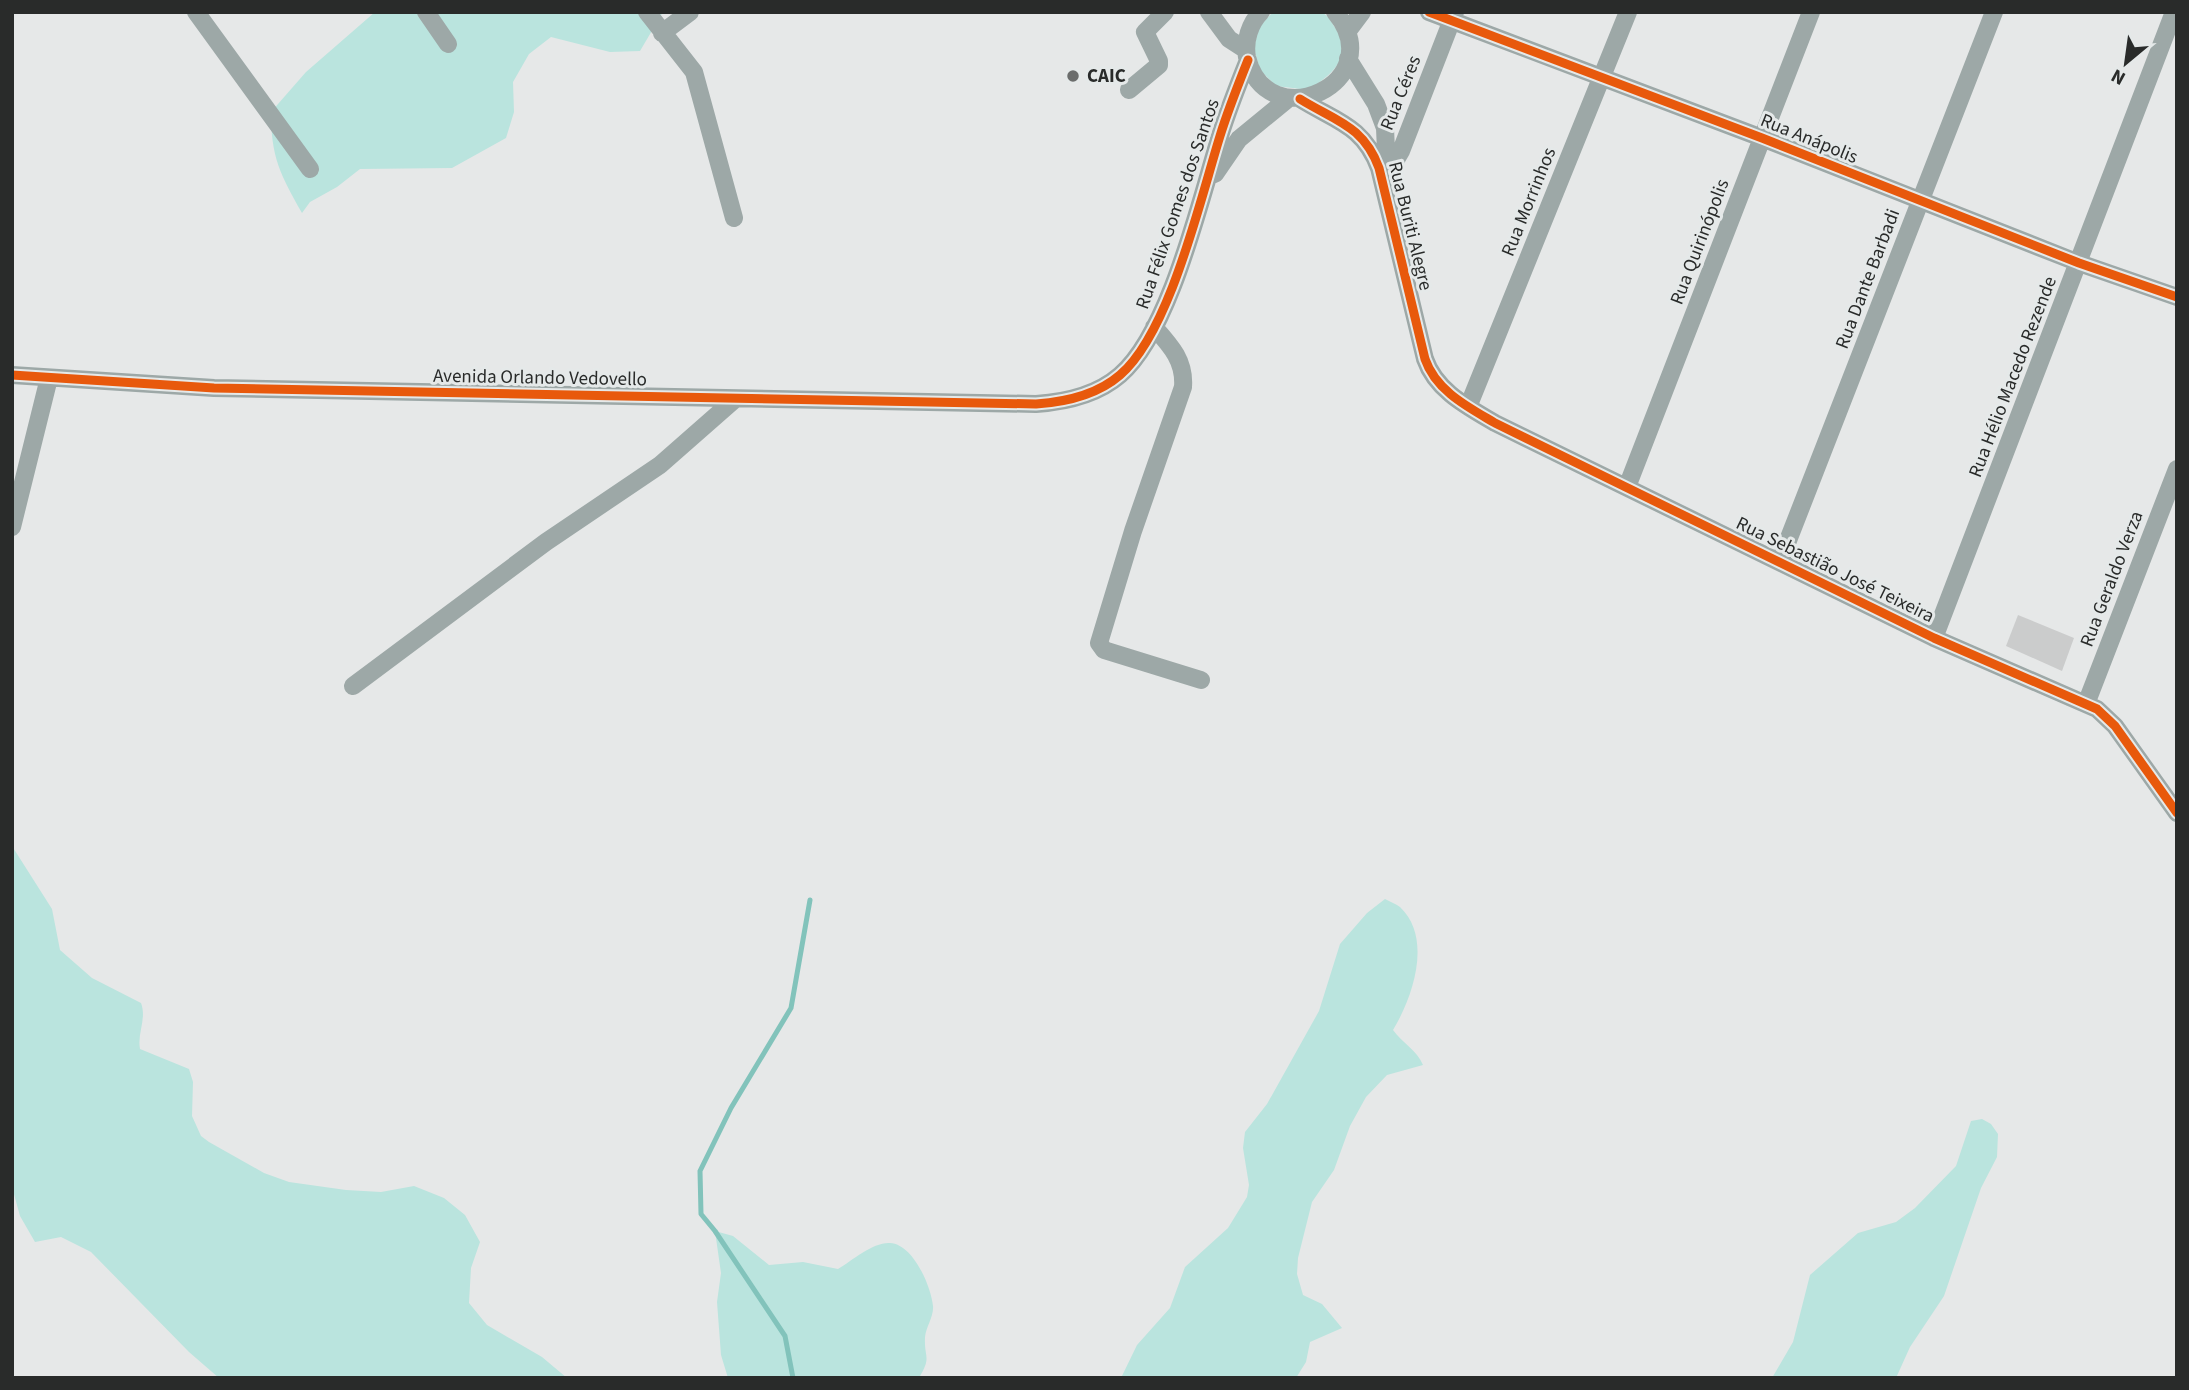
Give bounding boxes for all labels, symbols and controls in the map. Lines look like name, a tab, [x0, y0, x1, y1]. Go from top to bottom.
north arrow	[2091, 28, 2161, 98]
street label: Rua Céres	[1374, 51, 1428, 134]
text: N	[2106, 62, 2131, 91]
place label: CAIC	[1087, 63, 1126, 90]
marker: CAIC	[1065, 68, 1081, 84]
street label: Rua Félix Gomes dos Santos	[1129, 95, 1227, 313]
street label: Rua Anápolis	[1756, 107, 1862, 171]
street label: Rua Morrinhos	[1495, 143, 1563, 261]
street label: Rua Buriti Alegre	[1381, 159, 1439, 293]
street label: Rua Quirinópolis	[1664, 175, 1736, 309]
street label: Rua Dante Barbadi	[1829, 205, 1907, 353]
street label: Rua Hélio Macedo Rezende	[1962, 273, 2064, 481]
street label: Avenida Orlando Vedovello	[433, 363, 647, 393]
street label: Rua Geraldo Verza	[2074, 507, 2150, 651]
street label: Rua Sebastião José Teixeira	[1731, 510, 1939, 630]

